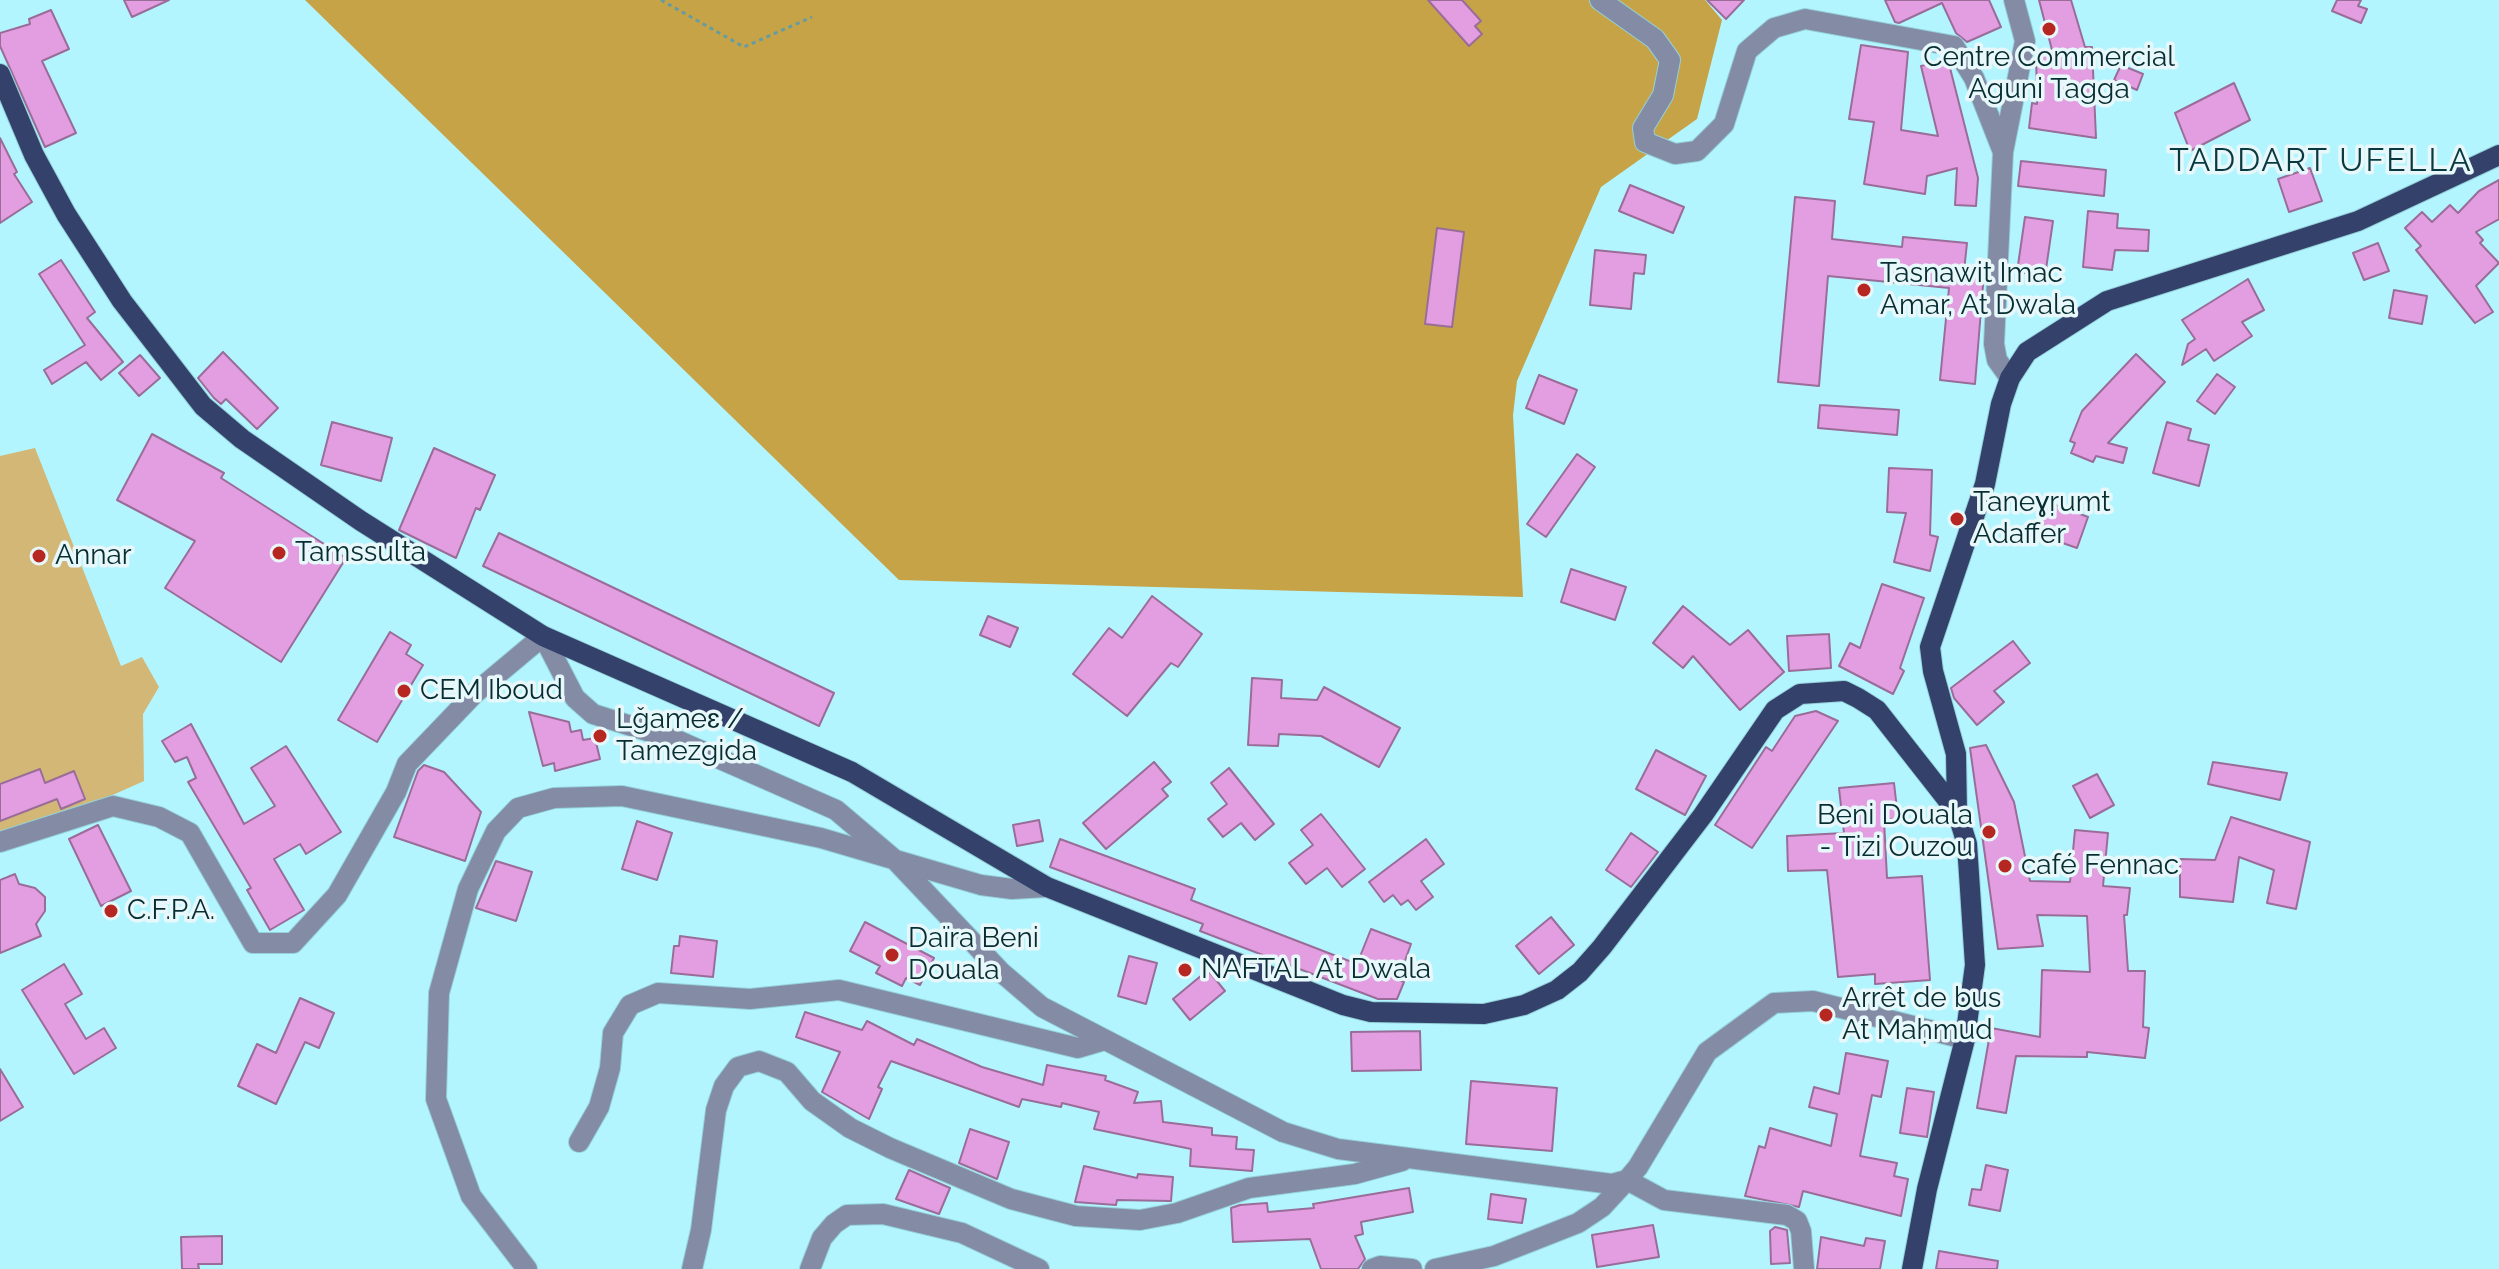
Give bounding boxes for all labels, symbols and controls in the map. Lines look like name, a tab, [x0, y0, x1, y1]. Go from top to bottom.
marker: Centre Commercial Aguni Tagga	[2040, 20, 2058, 38]
place label: Centre Commercial Aguni Tagga	[1923, 41, 2175, 107]
district label: TADDART UFELLA	[2169, 142, 2473, 180]
place label: Tasnawit Imac Amar, At Dwala	[1880, 257, 2076, 323]
marker: Tasnawit Imac Amar, At Dwala	[1855, 281, 1873, 299]
place label: Taneɣṛumt Adaffer	[1973, 486, 2111, 552]
marker: Taneɣṛumt Adaffer	[1948, 510, 1966, 528]
place label: Tamssulta	[295, 536, 426, 570]
place label: Annar	[55, 539, 132, 573]
marker: Tamssulta	[270, 544, 288, 562]
marker: Annar	[30, 547, 48, 565]
place label: CEM Iboud	[420, 674, 563, 708]
marker: CEM Iboud	[395, 682, 413, 700]
place label: Lǧameɛ / Tamezgida	[616, 703, 757, 769]
marker: Lǧameɛ / Tamezgida	[591, 727, 609, 745]
place label: Beni Douala - Tizi Ouzou	[1817, 799, 1973, 865]
marker: Beni Douala - Tizi Ouzou	[1980, 823, 1998, 841]
place label: café Fennac	[2021, 849, 2179, 883]
marker: café Fennac	[1996, 857, 2014, 875]
place label: C.F.P.A.	[127, 894, 215, 928]
marker: C.F.P.A.	[102, 902, 120, 920]
place label: Daïra Beni Douala	[908, 922, 1039, 988]
marker: Daïra Beni Douala	[883, 946, 901, 964]
place label: NAFTAL At Dwala	[1201, 953, 1431, 987]
marker: NAFTAL At Dwala	[1176, 961, 1194, 979]
place label: Arrêt de bus At Maḥmud	[1842, 982, 2001, 1048]
marker: Arrêt de bus At Maḥmud	[1817, 1006, 1835, 1024]

